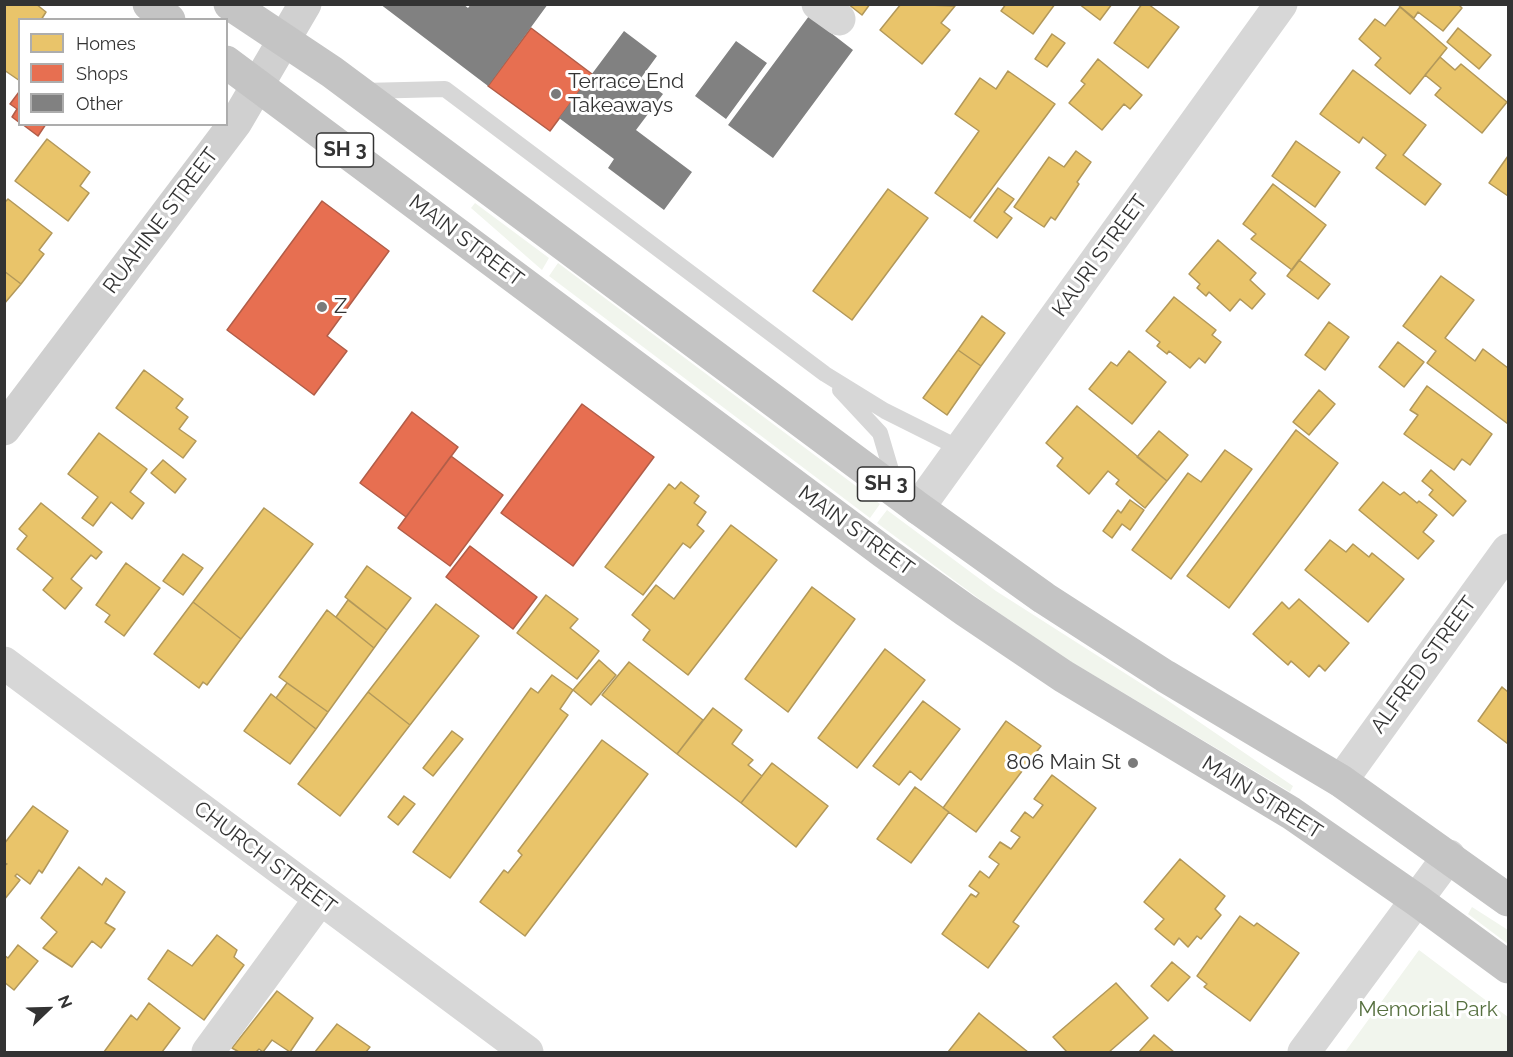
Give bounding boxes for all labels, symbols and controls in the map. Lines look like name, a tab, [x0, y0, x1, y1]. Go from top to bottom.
legend	[18, 18, 228, 126]
text: Homes	[76, 33, 136, 54]
text: Shops	[76, 63, 128, 84]
place label: Terrace End Takeaways	[568, 69, 684, 119]
marker: Terrace End Takeaways	[549, 87, 563, 101]
text: Other	[76, 93, 123, 114]
road number: SH 3	[316, 133, 374, 167]
street label: RUAHINE STREET	[98, 143, 224, 299]
street label: MAIN STREET	[404, 190, 528, 292]
street label: KAURI STREET	[1047, 190, 1153, 322]
place label: Z	[334, 294, 347, 320]
marker: Z	[315, 300, 329, 314]
road number: SH 3	[858, 467, 914, 501]
street label: MAIN STREET	[793, 481, 919, 581]
street label: ALFRED STREET	[1366, 592, 1482, 738]
place label: 806 Main St	[1006, 750, 1121, 776]
street label: MAIN STREET	[1197, 751, 1327, 845]
marker: 806 Main St	[1126, 756, 1140, 770]
street label: CHURCH STREET	[189, 796, 341, 920]
north arrow	[18, 979, 78, 1039]
text: N	[54, 992, 76, 1011]
park label: Memorial Park	[1358, 997, 1498, 1023]

